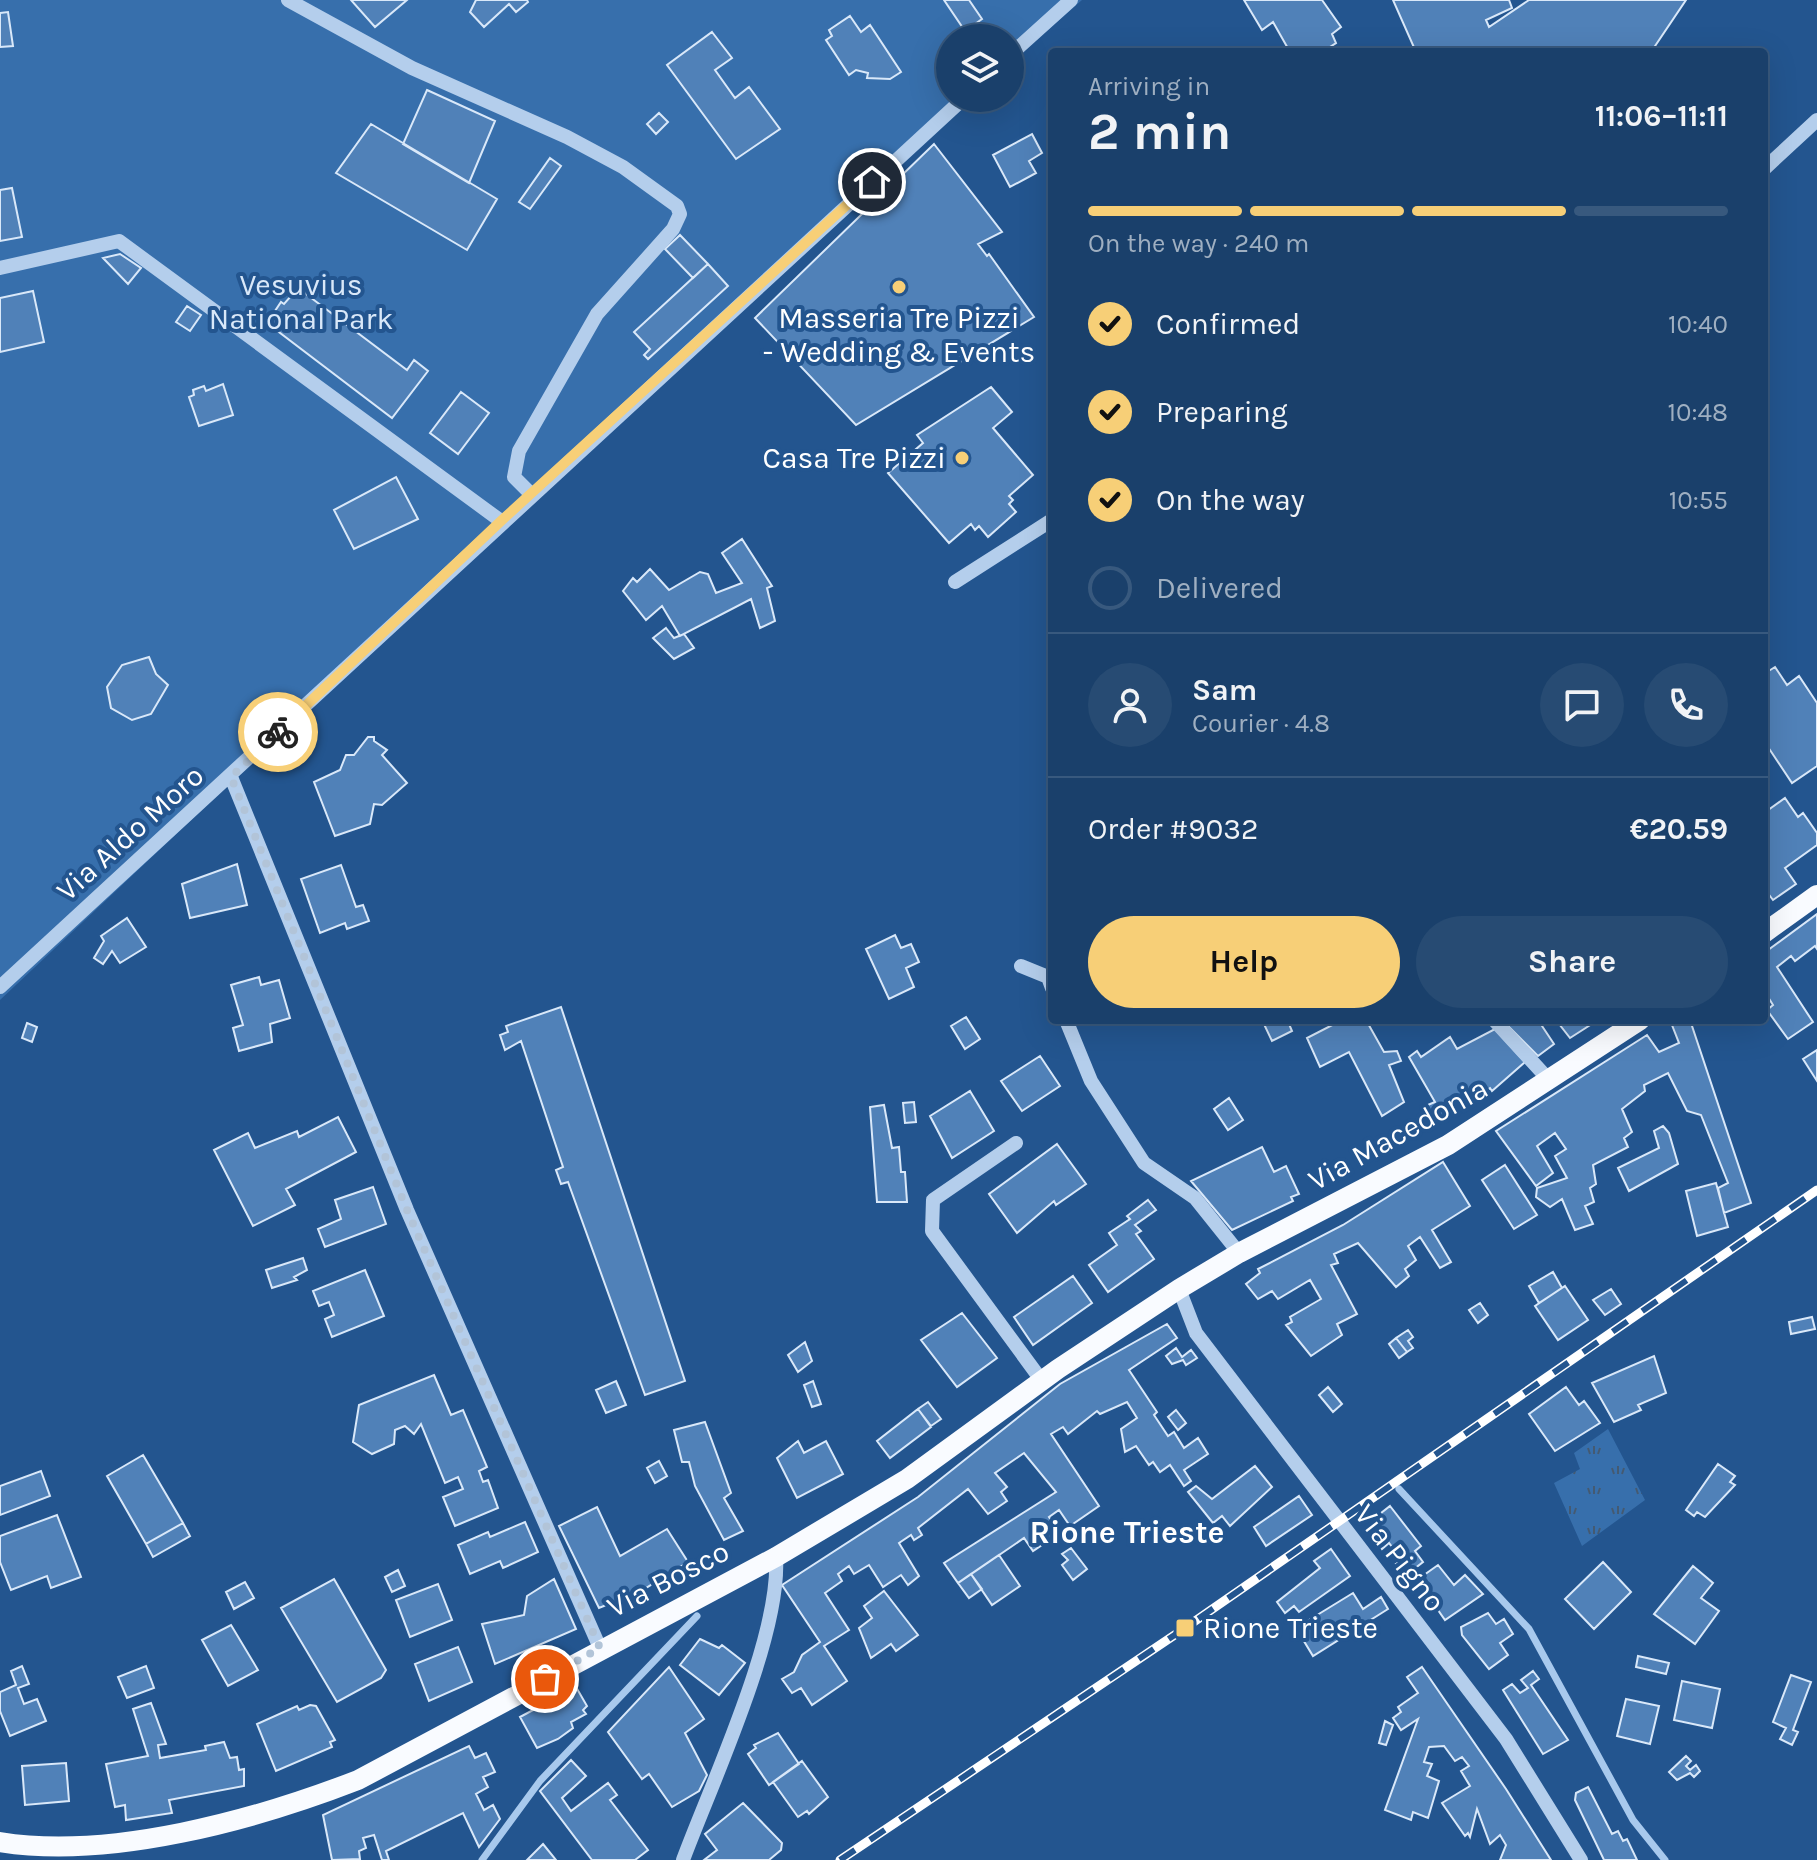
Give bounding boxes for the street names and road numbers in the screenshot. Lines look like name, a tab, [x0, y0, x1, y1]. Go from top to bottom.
street label: Via Aldo Moro	[49, 758, 211, 908]
street label: Via Macedonia	[1302, 1070, 1494, 1198]
street label: Via Pigno	[1347, 1497, 1453, 1619]
street label: Via Bosco	[601, 1533, 735, 1625]

